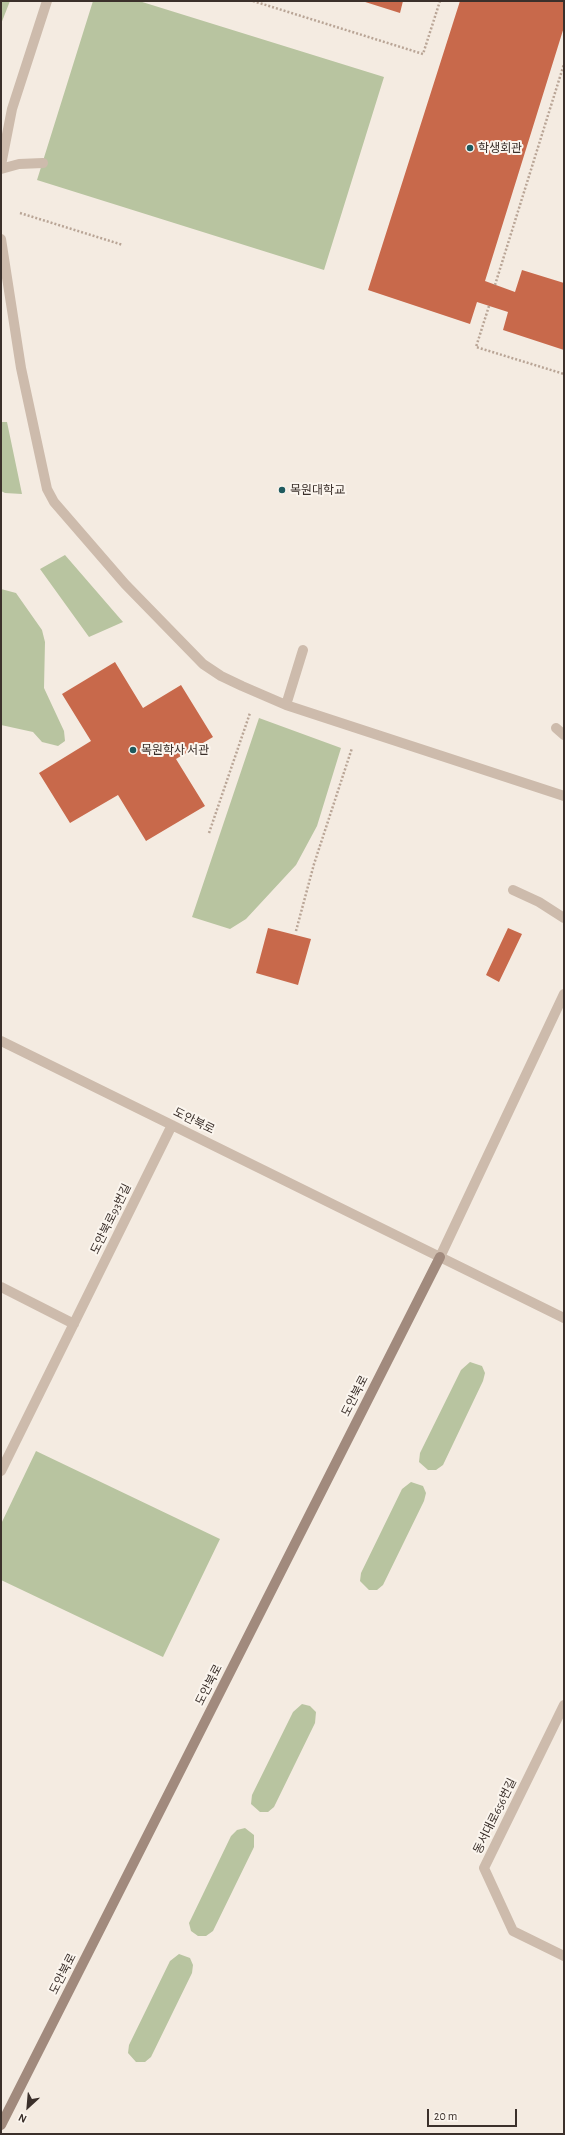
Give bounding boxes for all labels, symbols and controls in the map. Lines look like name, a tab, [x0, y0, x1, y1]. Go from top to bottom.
place label: 학생회관	[478, 141, 522, 155]
marker: 학생회관	[465, 143, 475, 153]
place label: 목원대학교	[290, 483, 345, 497]
marker: 목원대학교	[277, 485, 287, 495]
place label: 목원학사 서관	[141, 743, 209, 757]
marker: 목원학사 서관	[128, 745, 138, 755]
street label: 도안북로	[171, 1105, 217, 1137]
street label: 도안북로93번길	[88, 1181, 134, 1257]
street label: 도안북로	[339, 1373, 371, 1419]
street label: 도안북로	[193, 1662, 225, 1708]
street label: 동서대로656번길	[470, 1776, 520, 1856]
street label: 도안북로	[47, 1951, 79, 1997]
north arrow	[8, 2087, 48, 2127]
scale bar	[429, 2101, 519, 2127]
text: 20 m	[434, 2110, 457, 2122]
text: N	[17, 2112, 28, 2125]

